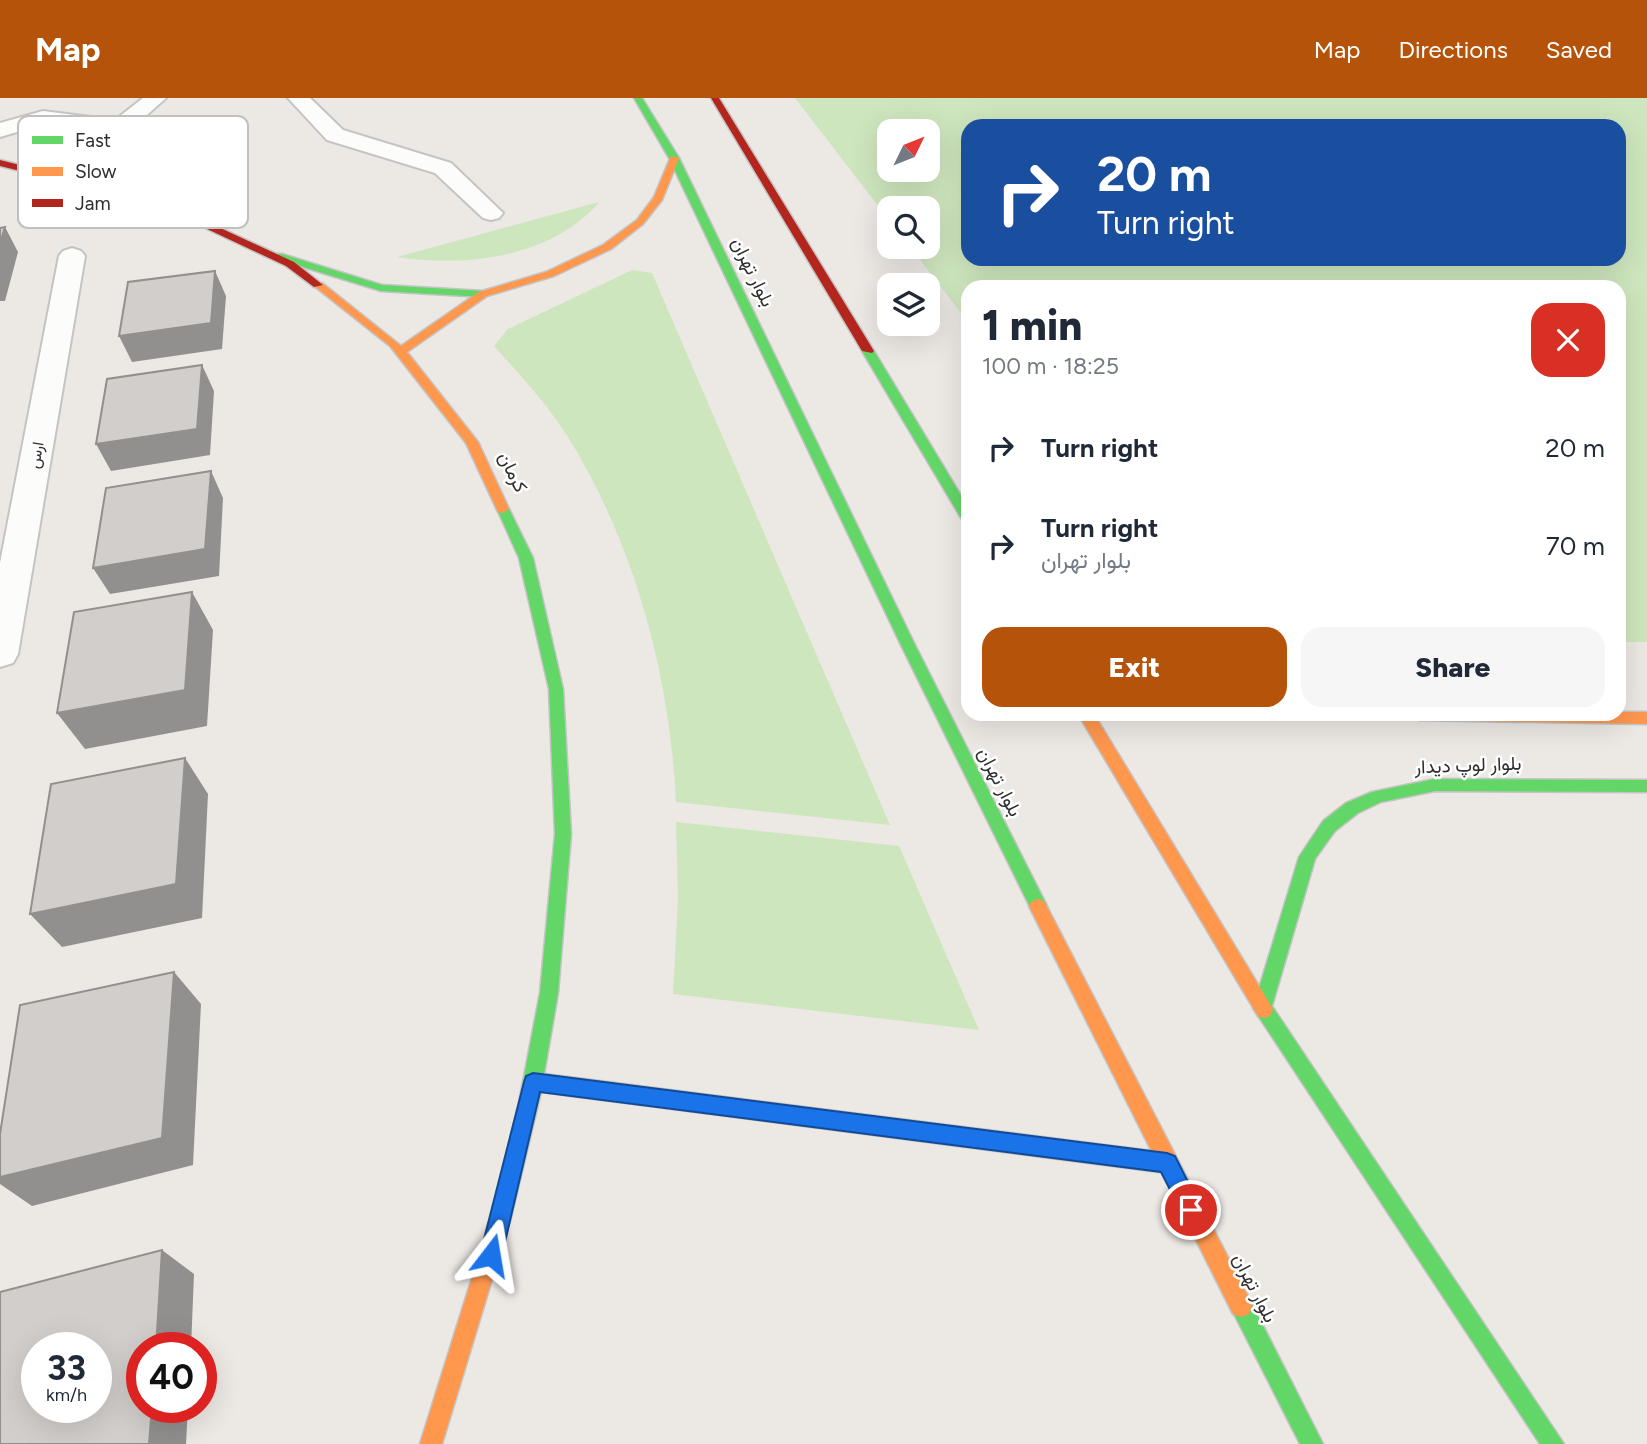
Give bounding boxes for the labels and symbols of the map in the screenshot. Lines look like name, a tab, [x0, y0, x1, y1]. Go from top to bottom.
legend	[18, 116, 248, 228]
north arrow	[877, 119, 940, 182]
text: Fast	[75, 129, 111, 152]
text: Slow	[75, 160, 117, 183]
text: Jam	[75, 192, 111, 215]
street label: بلوار تهران	[726, 234, 780, 310]
street label: ارس	[24, 440, 49, 470]
street label: کرمان	[493, 448, 533, 496]
street label: بلوار تهران	[973, 744, 1027, 820]
street label: بلوار لوپ دیدار	[1413, 752, 1522, 780]
pin	[1161, 1180, 1221, 1240]
position arrow	[454, 1218, 528, 1292]
street label: بلوار تهران	[1228, 1250, 1282, 1326]
speed limit sign: 40	[126, 1332, 217, 1423]

